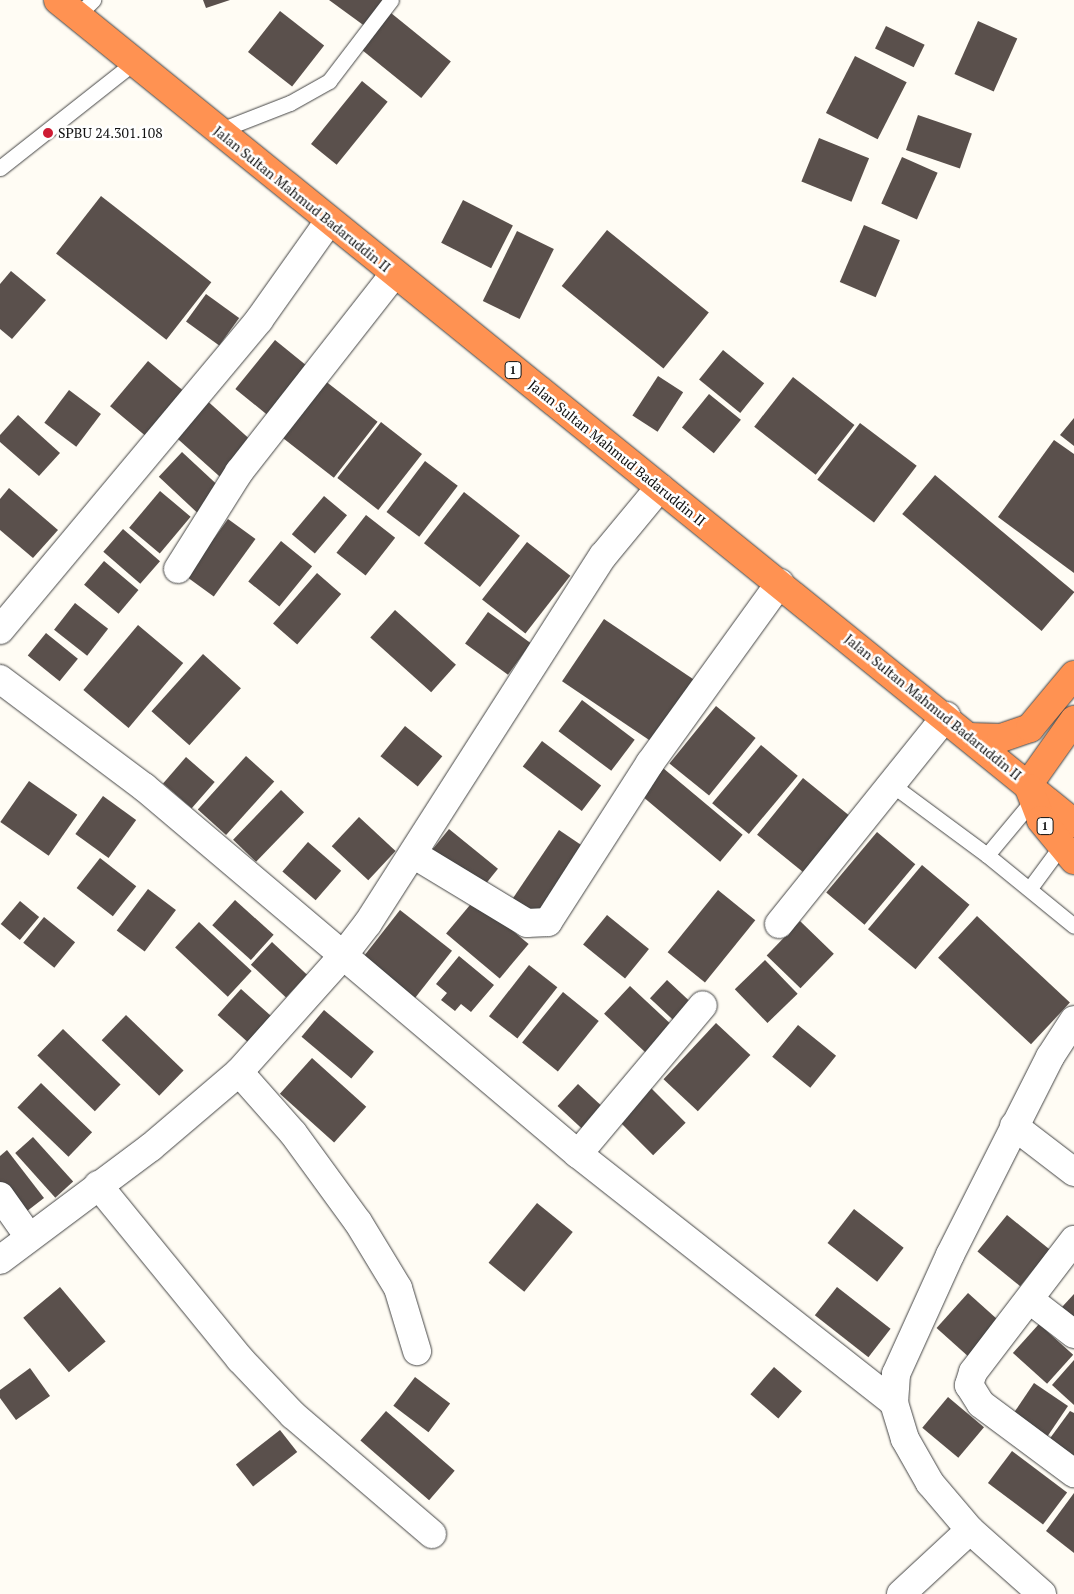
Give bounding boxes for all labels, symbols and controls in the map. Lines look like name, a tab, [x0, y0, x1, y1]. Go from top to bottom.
street label: Jalan Sultan Mahmud Badaruddin II	[210, 122, 394, 276]
place label: SPBU 24.301.108	[58, 125, 163, 141]
marker: SPBU 24.301.108	[42, 127, 54, 139]
road number: 1	[504, 360, 522, 380]
street label: Jalan Sultan Mahmud Badaruddin II	[525, 376, 709, 530]
street label: Jalan Sultan Mahmud Badaruddin II	[841, 630, 1025, 784]
road number: 1	[1036, 816, 1054, 836]

